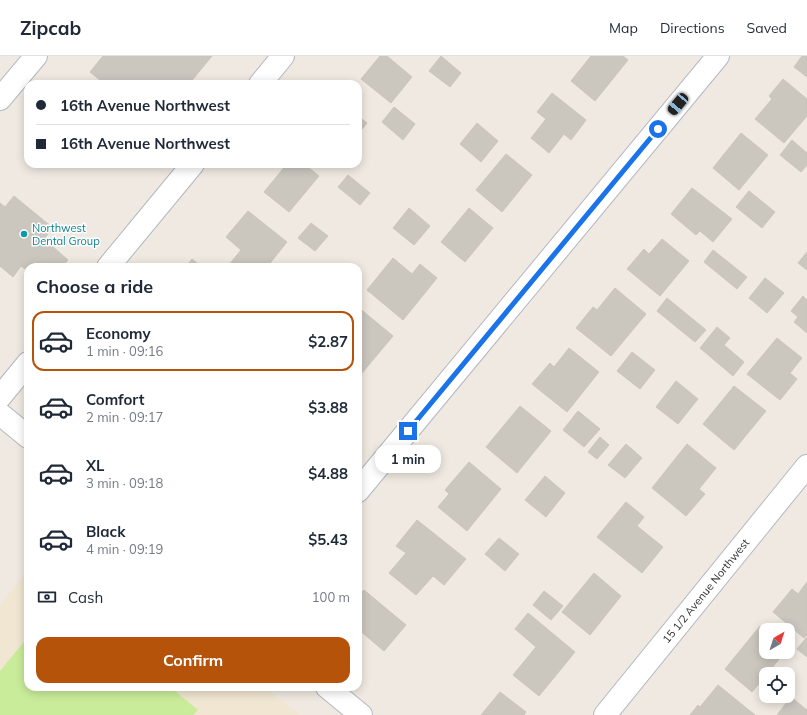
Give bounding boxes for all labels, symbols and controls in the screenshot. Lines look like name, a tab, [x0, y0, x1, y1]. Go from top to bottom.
text: Zipcab	[20, 16, 81, 40]
text: Map	[609, 19, 638, 37]
text: Directions	[660, 19, 725, 37]
text: Saved	[747, 19, 787, 37]
car	[666, 91, 690, 117]
text: 16th Avenue Northwest	[60, 96, 230, 115]
route start	[649, 120, 667, 138]
text: 16th Avenue Northwest	[60, 134, 230, 153]
place label: Northwest Dental Group	[32, 221, 100, 248]
marker: Northwest Dental Group	[19, 229, 29, 239]
text: Choose a ride	[36, 275, 153, 298]
icon: car	[38, 323, 74, 359]
text: Economy	[86, 324, 151, 343]
text: $2.87	[308, 332, 348, 351]
text: 1 min · 09:16	[86, 343, 163, 359]
icon: car	[38, 389, 74, 425]
text: Comfort	[86, 390, 144, 409]
text: $3.88	[308, 398, 348, 417]
text: 2 min · 09:17	[86, 409, 163, 425]
route end	[399, 422, 417, 440]
callout: 1 min	[375, 445, 441, 473]
text: 1 min	[391, 451, 425, 467]
icon: car	[38, 455, 74, 491]
text: XL	[86, 456, 104, 475]
text: $4.88	[308, 464, 348, 483]
text: 3 min · 09:18	[86, 475, 163, 491]
icon: car	[38, 521, 74, 557]
text: Black	[86, 522, 125, 541]
text: $5.43	[308, 530, 348, 549]
street label: 15 1/2 Avenue Northwest	[659, 536, 752, 646]
text: 4 min · 09:19	[86, 541, 163, 557]
icon: cash	[36, 586, 58, 608]
text: Cash	[68, 588, 103, 607]
text: 100 m	[312, 589, 350, 605]
north arrow	[759, 623, 795, 659]
map controls	[759, 623, 795, 703]
button: Confirm	[36, 637, 350, 683]
button: locate	[759, 667, 795, 703]

